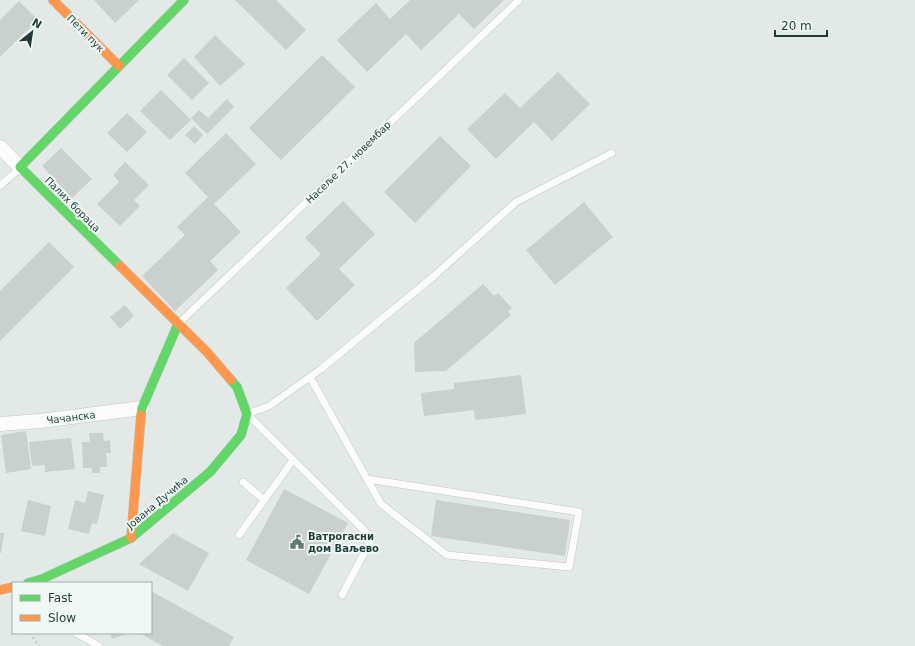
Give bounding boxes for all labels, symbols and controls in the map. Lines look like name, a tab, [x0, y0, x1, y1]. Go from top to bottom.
north arrow	[12, 12, 52, 52]
scale bar	[775, 12, 827, 38]
street label: Пети пук	[65, 13, 106, 54]
text: N	[30, 16, 44, 32]
text: 20 m	[781, 19, 812, 33]
street label: Насеље 27. новембар	[304, 119, 393, 206]
street label: Палих бораца	[43, 175, 102, 234]
street label: Чачанска	[46, 409, 96, 426]
street label: Јована Дучића	[124, 474, 190, 532]
place label: Ватрогасни дом Ваљево	[308, 531, 379, 554]
public building icon: Ватрогасни дом Ваљево	[289, 534, 305, 550]
legend	[12, 582, 152, 634]
text: Fast	[48, 591, 72, 605]
text: Slow	[48, 611, 76, 625]

